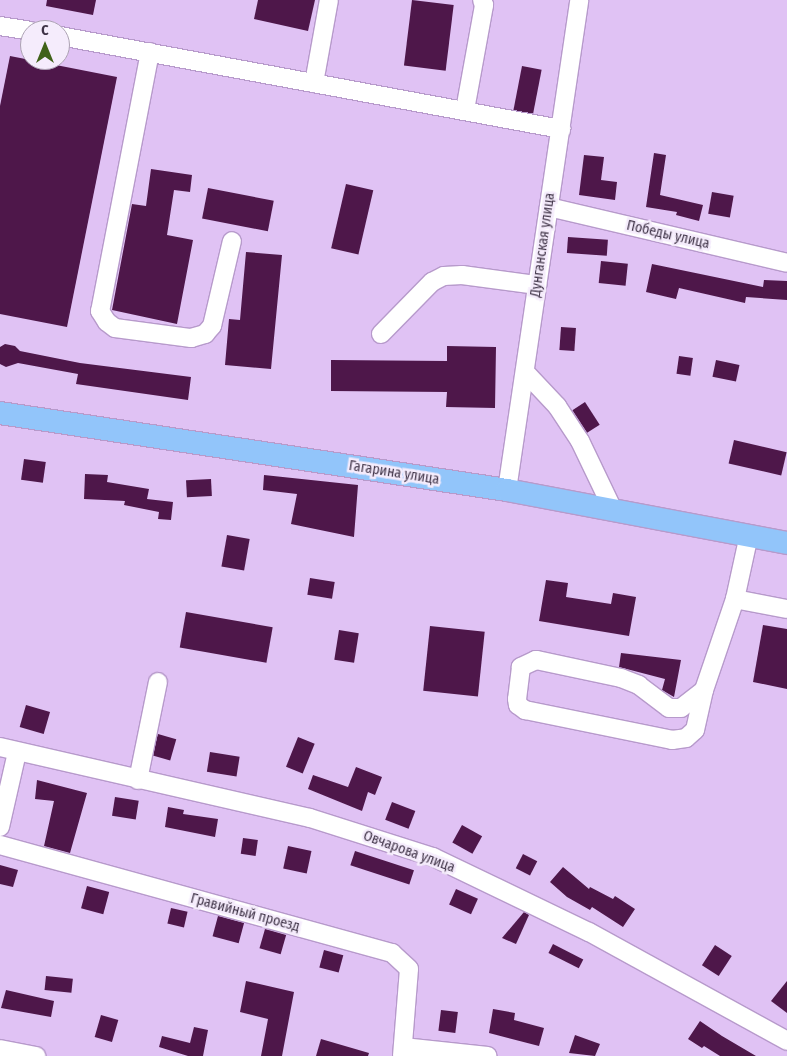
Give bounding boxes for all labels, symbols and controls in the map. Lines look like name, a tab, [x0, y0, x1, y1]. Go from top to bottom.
north arrow	[20, 20, 70, 70]
text: С	[41, 22, 49, 39]
street label: Дунганская улица	[527, 192, 559, 298]
street label: Победы улица	[625, 217, 711, 253]
street label: Гагарина улица	[348, 458, 440, 488]
street label: Овчарова улица	[361, 828, 457, 876]
street label: Гравийный проезд	[189, 890, 301, 936]

